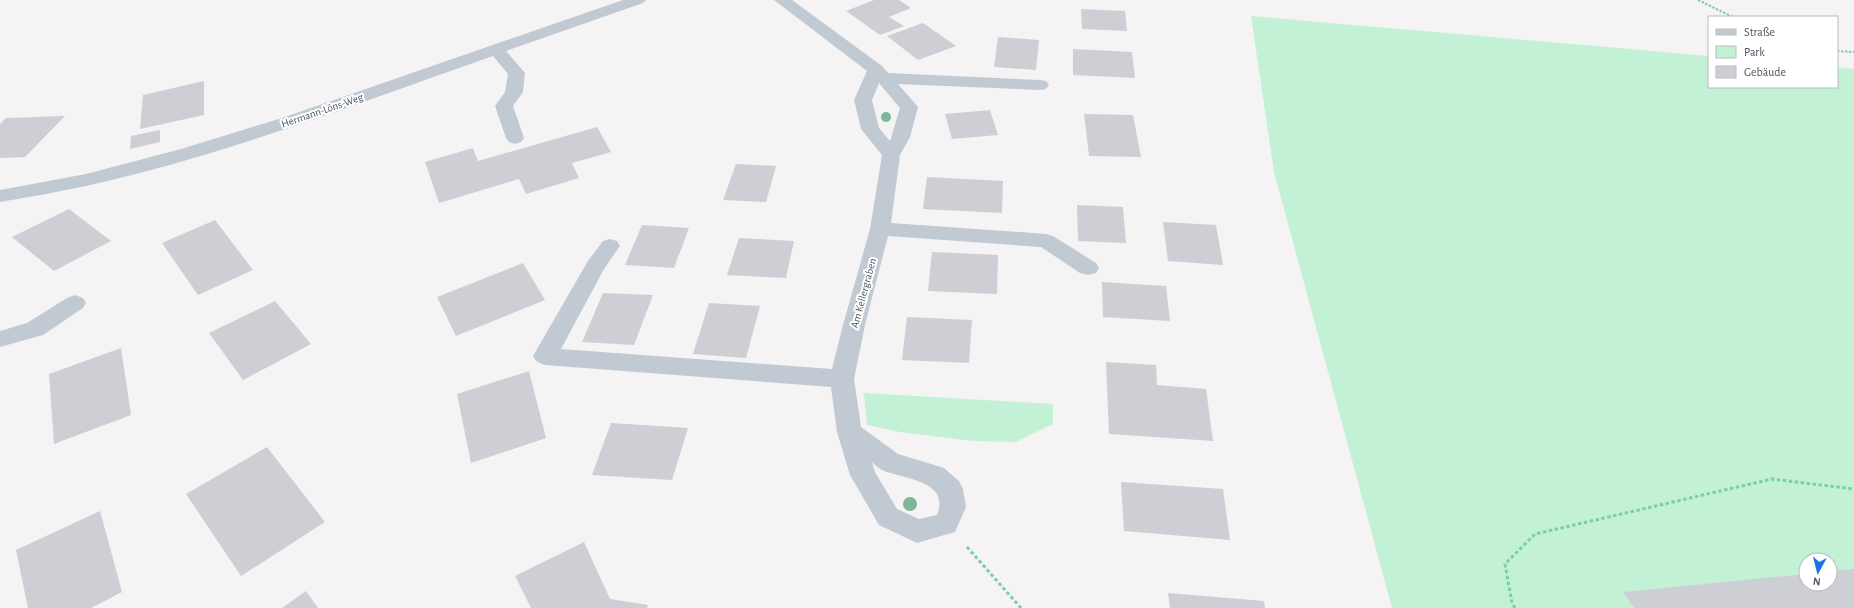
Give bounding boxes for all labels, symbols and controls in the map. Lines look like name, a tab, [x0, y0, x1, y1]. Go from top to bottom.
legend	[1708, 16, 1838, 88]
text: Straße	[1744, 26, 1775, 38]
text: Park	[1744, 46, 1765, 58]
text: Gebäude	[1744, 66, 1786, 78]
street label: Hermann-Löns-Weg	[280, 91, 365, 130]
street label: Am Kellergraben	[849, 257, 878, 329]
north arrow	[1798, 552, 1838, 592]
text: N	[1812, 576, 1821, 587]

